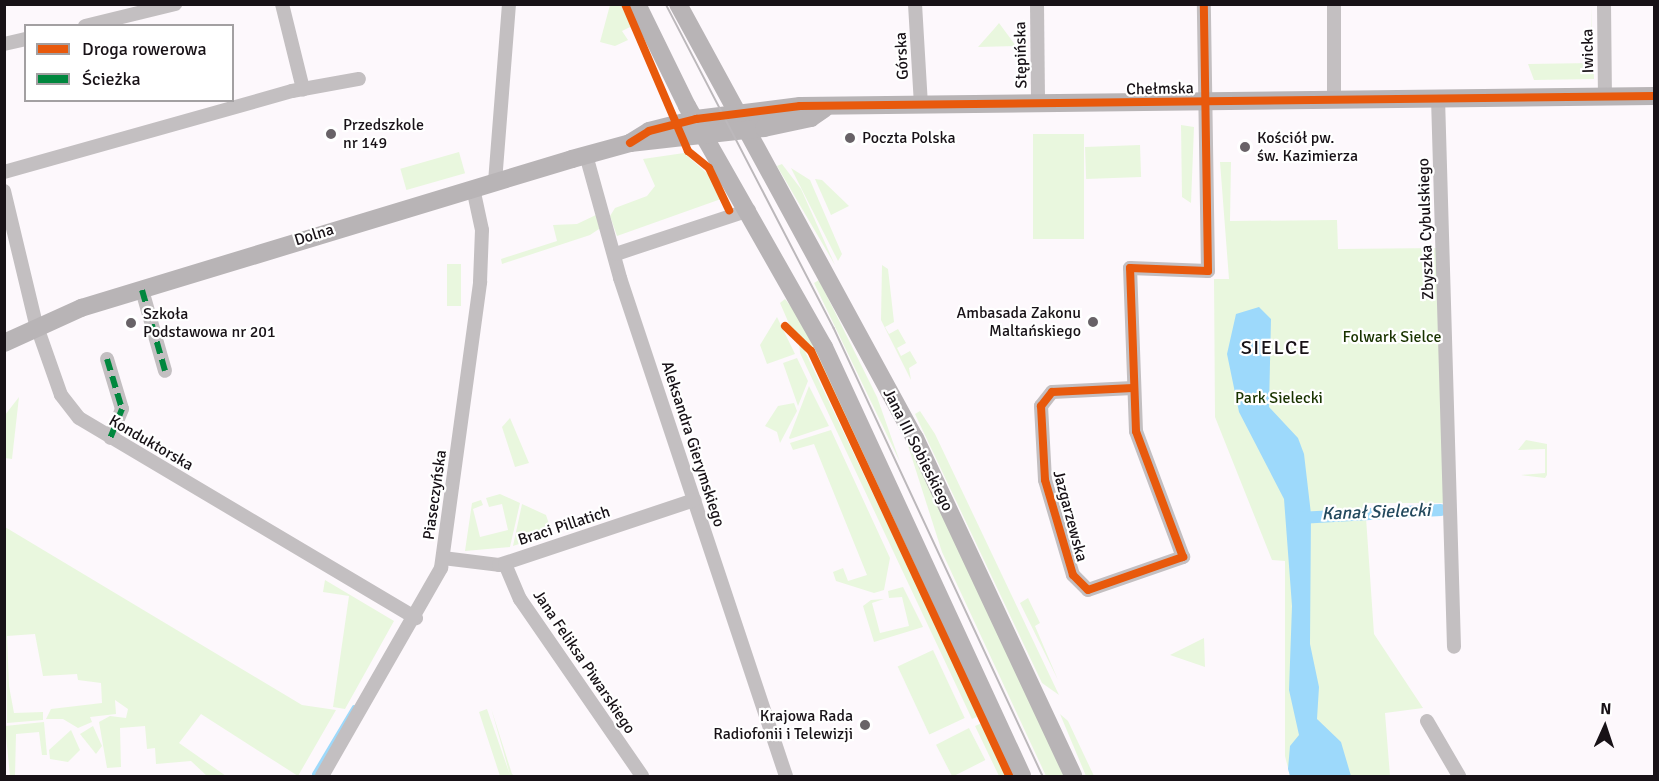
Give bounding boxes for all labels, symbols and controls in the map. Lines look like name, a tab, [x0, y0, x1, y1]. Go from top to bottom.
street label: Stępińska	[1011, 21, 1031, 89]
legend	[24, 24, 234, 102]
street label: Iwicka	[1578, 29, 1598, 73]
street label: Górska	[891, 32, 913, 80]
text: Droga rowerowa	[82, 38, 207, 60]
text: Ścieżka	[82, 68, 141, 90]
street label: Chełmska	[1126, 79, 1194, 99]
place label: Przedszkole nr 149	[343, 115, 424, 153]
marker: Przedszkole nr 149	[324, 127, 338, 141]
place label: Poczta Polska	[862, 128, 956, 148]
place label: Kościół pw. św. Kazimierza	[1257, 128, 1358, 166]
marker: Poczta Polska	[843, 131, 857, 145]
marker: Kościół pw. św. Kazimierza	[1238, 140, 1252, 154]
street label: Zbyszka Cybulskiego	[1414, 158, 1438, 300]
street label: Dolna	[292, 220, 336, 250]
place label: Ambasada Zakonu Maltańskiego	[956, 303, 1081, 341]
place label: Szkoła Podstawowa nr 201	[143, 304, 276, 342]
marker: Ambasada Zakonu Maltańskiego	[1086, 315, 1100, 329]
marker: Szkoła Podstawowa nr 201	[124, 316, 138, 330]
park label: Folwark Sielce	[1343, 327, 1441, 347]
district label: SIELCE	[1241, 335, 1311, 359]
street label: Aleksandra Gierymskiego	[657, 359, 729, 529]
street label: Jana III Sobieskiego	[879, 386, 957, 514]
park label: Park Sielecki	[1235, 388, 1323, 408]
street label: Konduktorska	[105, 411, 197, 475]
street label: Piaseczyńska	[419, 449, 451, 541]
street label: Jazgarzewska	[1049, 468, 1091, 564]
water label: Kanał Sielecki	[1321, 499, 1431, 525]
street label: Braci Pillatich	[516, 502, 612, 550]
street label: Jana Feliksa Piwarskiego	[529, 586, 639, 738]
north arrow	[1575, 697, 1635, 757]
text: N	[1600, 699, 1612, 719]
place label: Krajowa Rada Radiofonii i Telewizji	[713, 706, 853, 744]
marker: Krajowa Rada Radiofonii i Telewizji	[858, 718, 872, 732]

